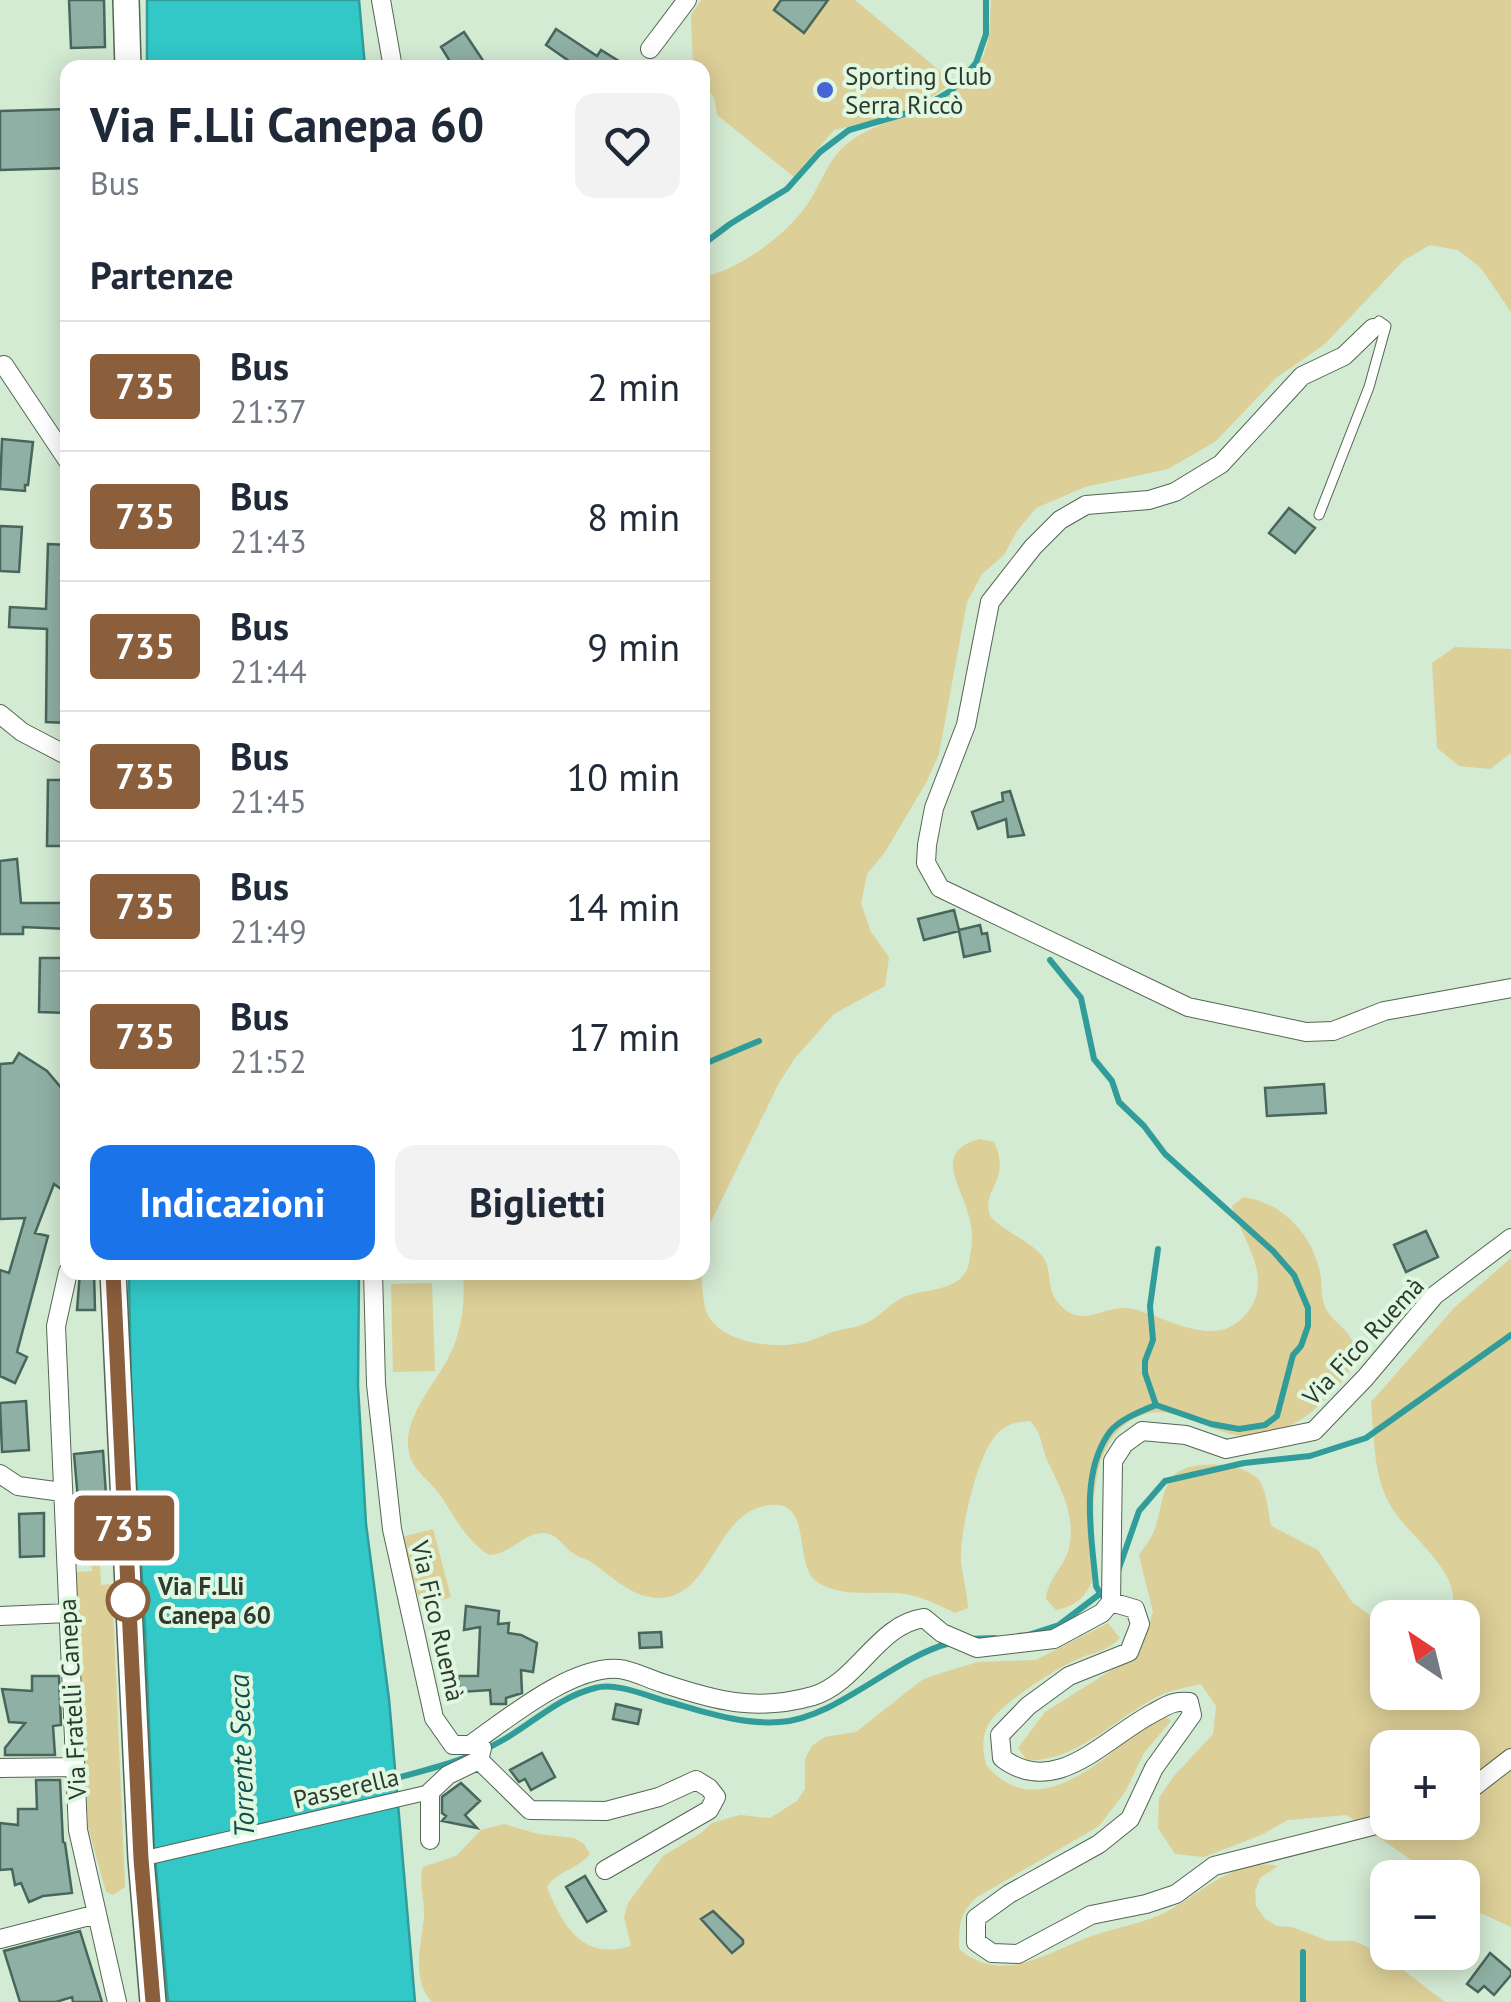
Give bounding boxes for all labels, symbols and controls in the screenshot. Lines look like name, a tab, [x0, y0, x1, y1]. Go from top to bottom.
place label: Sporting Club Serra Riccò	[845, 60, 992, 121]
marker: Sporting Club Serra Riccò	[814, 79, 836, 101]
text: Via F.Lli Canepa 60	[90, 93, 484, 155]
button: heart	[575, 93, 680, 198]
text: Bus	[90, 162, 139, 204]
text: Partenze	[90, 250, 233, 299]
text: Bus	[230, 341, 289, 390]
text: 2 min	[587, 362, 680, 411]
text: 735	[115, 363, 175, 409]
text: 21:37	[230, 390, 307, 432]
text: Bus	[230, 471, 289, 520]
text: 8 min	[587, 492, 680, 541]
text: 735	[115, 493, 175, 539]
text: 21:43	[230, 520, 307, 562]
text: Bus	[230, 601, 289, 650]
text: 9 min	[587, 622, 680, 671]
text: 735	[115, 623, 175, 669]
text: 21:44	[230, 650, 307, 692]
text: Bus	[230, 731, 289, 780]
text: 10 min	[567, 752, 680, 801]
text: 735	[115, 753, 175, 799]
text: 21:45	[230, 780, 307, 822]
text: Bus	[230, 861, 289, 910]
text: 14 min	[567, 882, 680, 931]
text: 735	[115, 883, 175, 929]
text: 21:49	[230, 910, 307, 952]
text: Bus	[230, 991, 289, 1040]
text: 17 min	[569, 1012, 680, 1061]
text: 735	[115, 1013, 175, 1059]
text: 21:52	[230, 1040, 307, 1082]
button: Indicazioni	[90, 1145, 375, 1260]
button: Biglietti	[395, 1145, 680, 1260]
street label: Via Fico Ruemà	[1295, 1270, 1431, 1413]
line badge: 735	[66, 1496, 182, 1560]
text: 735	[94, 1505, 154, 1551]
street label: Via Fico Ruemà	[404, 1537, 472, 1704]
place label: Via F.Lli Canepa 60	[157, 1570, 271, 1631]
marker: Via F.Lli Canepa 60	[107, 1579, 149, 1621]
street label: Via Fratelli Canepa	[51, 1598, 93, 1801]
north arrow	[1370, 1600, 1480, 1710]
map controls	[1370, 1600, 1480, 1970]
water label: Torrente Secca	[220, 1673, 262, 1838]
button: +	[1370, 1730, 1480, 1840]
street label: Passerella	[290, 1760, 402, 1816]
button: −	[1370, 1860, 1480, 1970]

